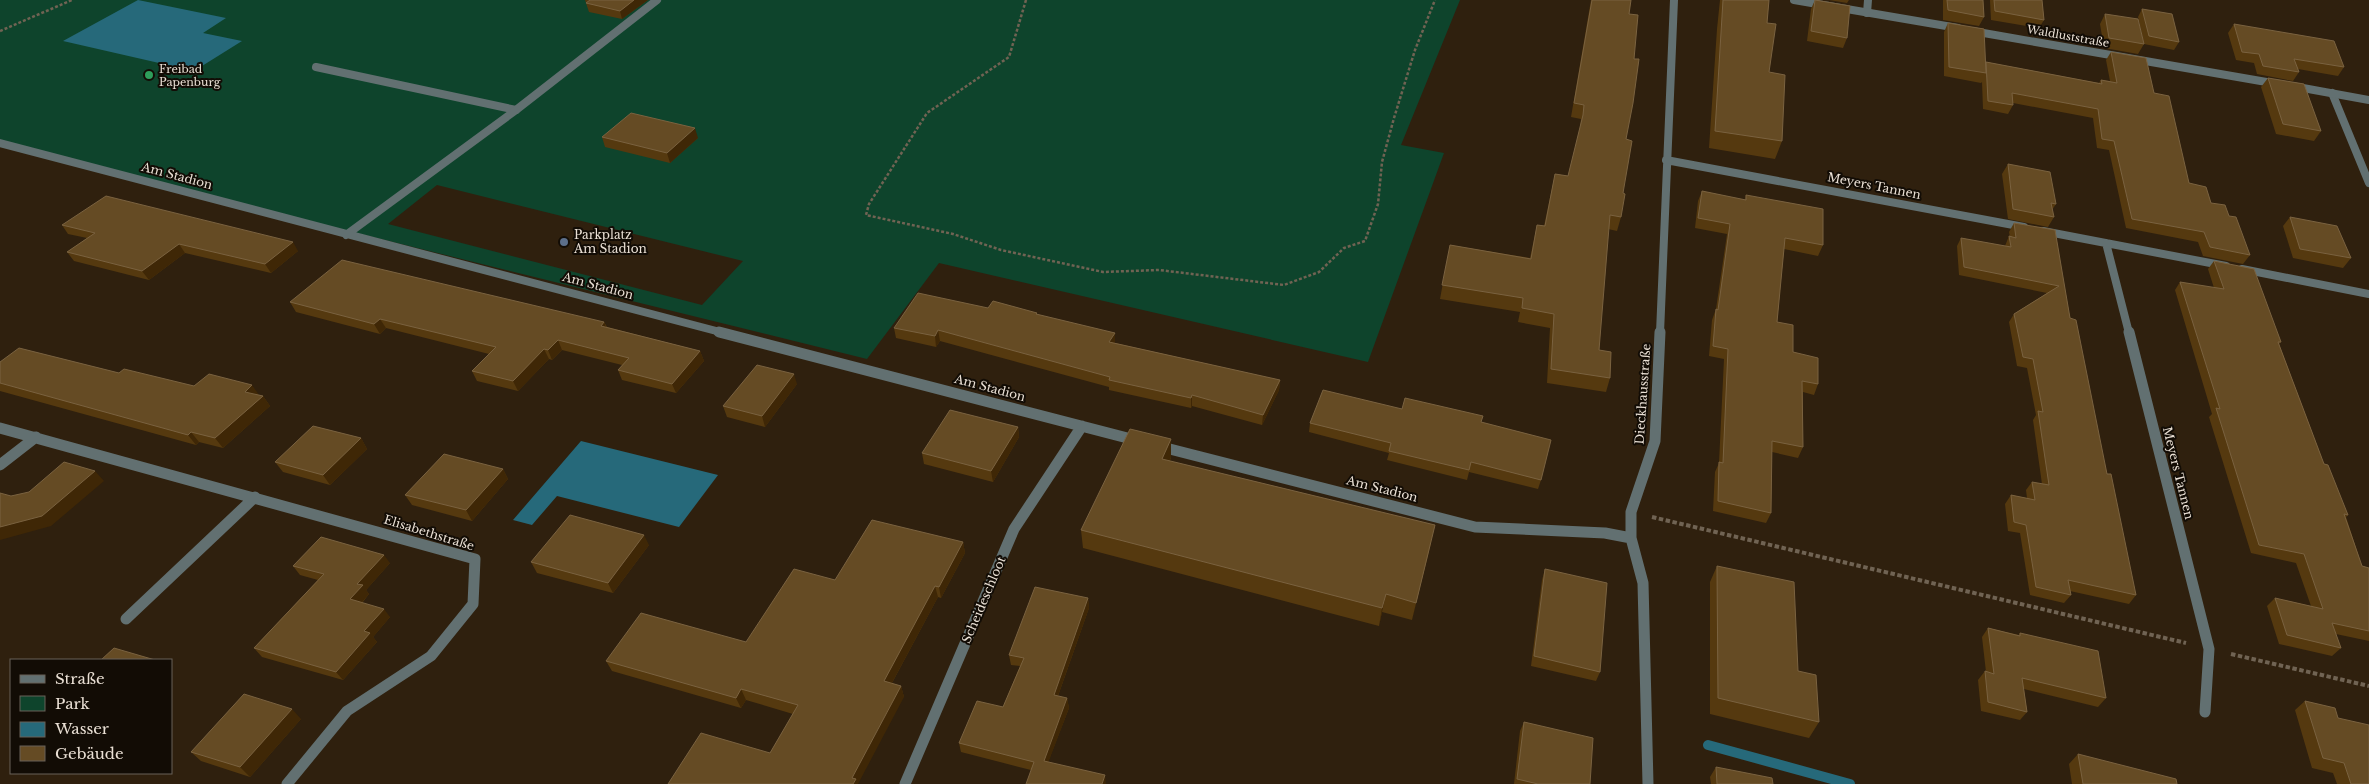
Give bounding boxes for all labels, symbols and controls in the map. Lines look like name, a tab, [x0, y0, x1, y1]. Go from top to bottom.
street label: Waldluststraße	[2025, 22, 2110, 50]
place label: Freibad Papenburg	[159, 62, 221, 89]
marker: Freibad Papenburg	[143, 69, 155, 81]
street label: Am Stadion	[139, 159, 214, 192]
street label: Meyers Tannen	[1826, 169, 1922, 202]
place label: Parkplatz Am Stadion	[573, 227, 647, 256]
marker: Parkplatz Am Stadion	[558, 236, 570, 248]
street label: Am Stadion	[560, 269, 635, 302]
street label: Dieckhausstraße	[1631, 343, 1654, 445]
street label: Am Stadion	[952, 371, 1027, 404]
street label: Meyers Tannen	[2160, 425, 2197, 521]
street label: Am Stadion	[1344, 472, 1419, 505]
street label: Elisabethstraße	[382, 512, 476, 553]
street label: Scheideschloot	[959, 554, 1009, 645]
legend	[10, 659, 172, 774]
text: Straße	[55, 669, 105, 688]
text: Park	[55, 694, 91, 713]
text: Wasser	[54, 719, 110, 738]
text: Gebäude	[55, 744, 124, 763]

